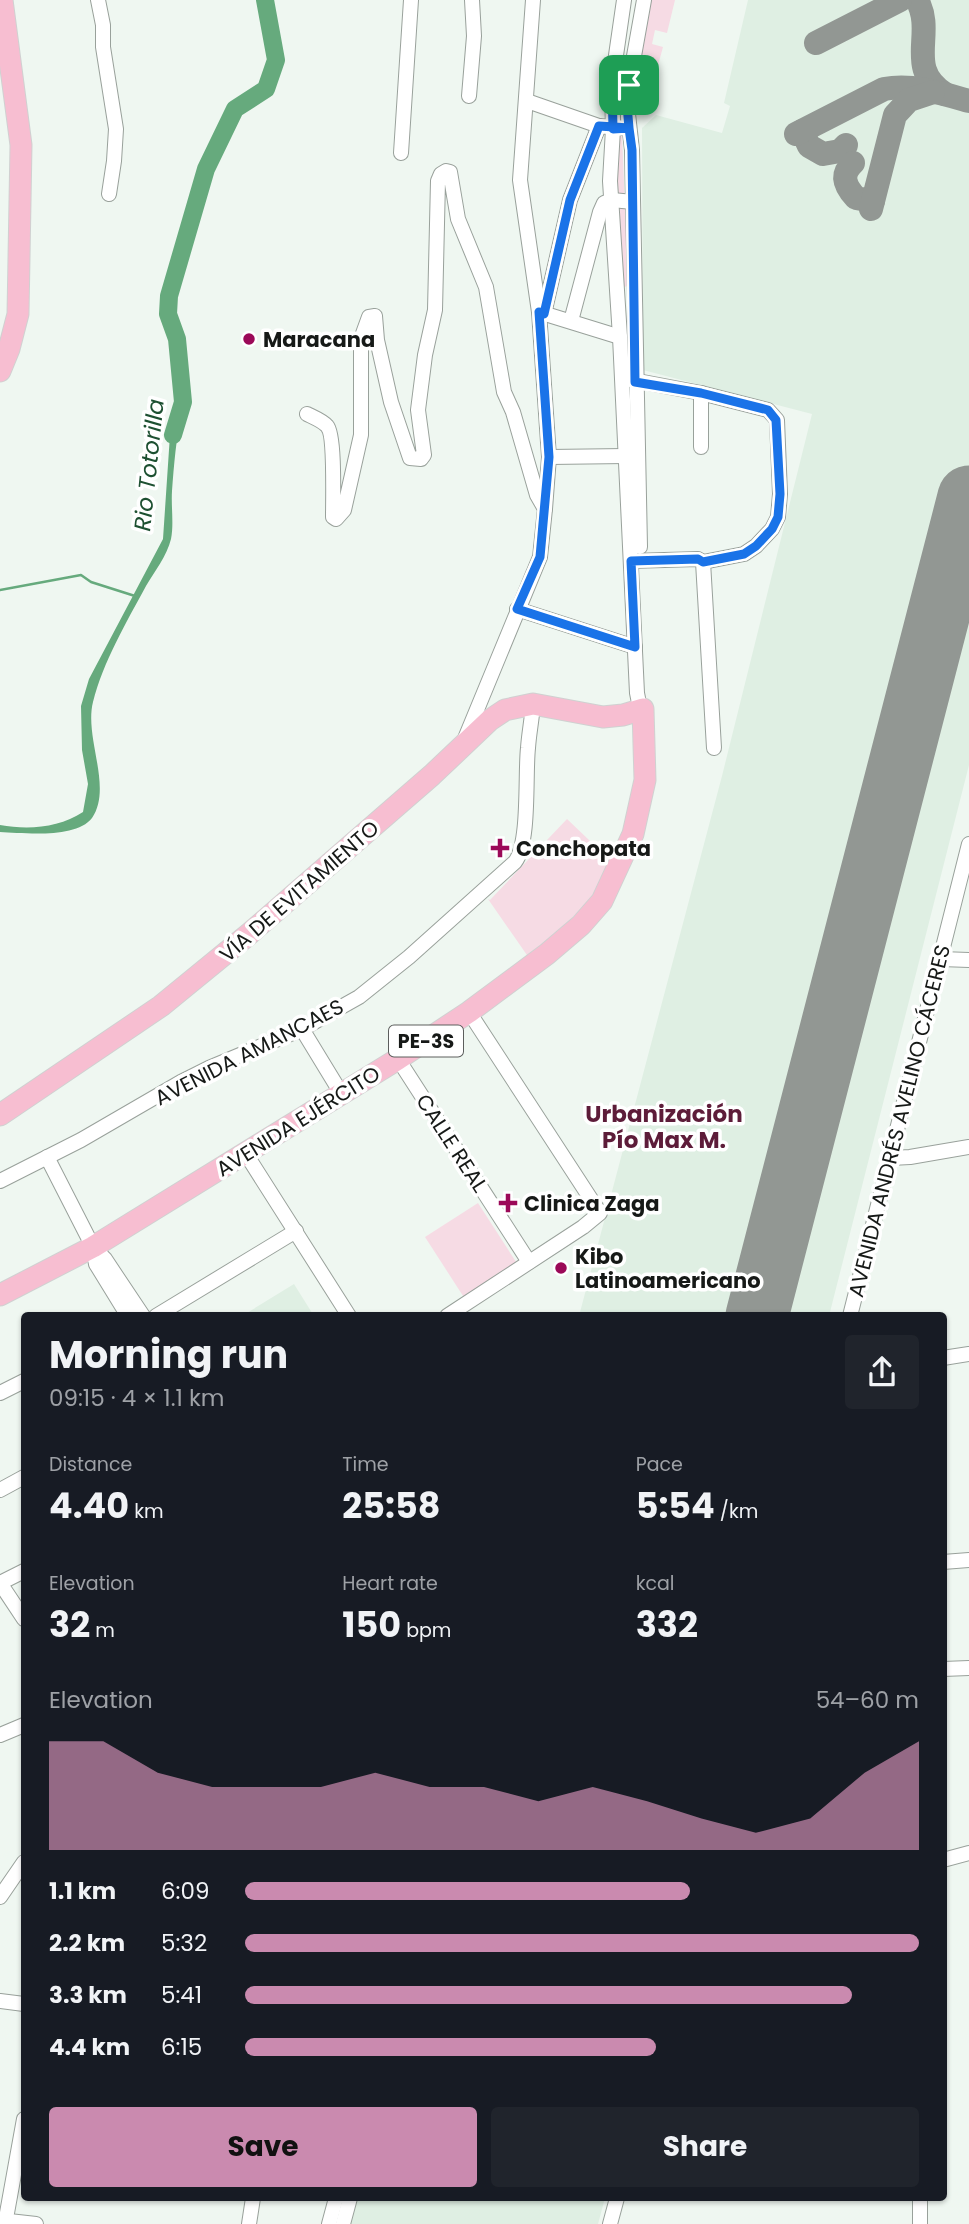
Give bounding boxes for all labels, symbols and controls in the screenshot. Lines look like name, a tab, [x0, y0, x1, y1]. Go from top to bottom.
pin	[599, 55, 659, 115]
icon: arrive	[610, 66, 648, 104]
place label: Maracana	[263, 325, 375, 354]
marker: Maracana	[241, 331, 257, 347]
water label: Rio Totorilla	[126, 397, 172, 533]
street label: VÍA DE EVITAMIENTO	[213, 814, 385, 968]
place label: Conchopata	[516, 834, 651, 863]
marker: Conchopata	[490, 838, 510, 858]
street label: AVENIDA ANDRÉS AVELINO CÁCERES	[841, 942, 957, 1300]
street label: AVENIDA AMANCAES	[150, 992, 348, 1112]
road number: PE-3S	[389, 1026, 463, 1056]
street label: AVENIDA EJÉRCITO	[210, 1059, 386, 1183]
street label: CALLE REAL	[409, 1088, 495, 1198]
district label: Urbanización Pío Max M.	[585, 1098, 743, 1156]
place label: Clinica Zaga	[524, 1189, 659, 1218]
marker: Clinica Zaga	[498, 1193, 518, 1213]
place label: Kibo Latinoamericano	[575, 1242, 761, 1295]
marker: Kibo Latinoamericano	[553, 1260, 569, 1276]
text: Morning run	[49, 1328, 288, 1381]
button: share	[845, 1335, 919, 1409]
text: 09:15 · 4 × 1.1 km	[49, 1382, 225, 1414]
text: Distance	[49, 1451, 132, 1478]
text: Time	[342, 1451, 389, 1478]
text: Pace	[636, 1451, 683, 1478]
text: 4.40	[49, 1481, 129, 1530]
text: 25:58	[342, 1481, 440, 1530]
text: 5:54	[636, 1481, 715, 1530]
text: km	[129, 1498, 164, 1525]
text: /km	[715, 1498, 758, 1525]
text: Elevation	[49, 1570, 135, 1597]
text: Heart rate	[342, 1570, 438, 1597]
text: kcal	[636, 1570, 675, 1597]
text: 32	[49, 1600, 90, 1649]
text: 150	[342, 1600, 401, 1649]
text: 332	[636, 1600, 698, 1649]
text: m	[90, 1617, 115, 1644]
text: bpm	[401, 1617, 451, 1644]
text: Elevation	[49, 1684, 153, 1716]
text: 54–60 m	[816, 1684, 919, 1716]
text: 1.1 km	[49, 1875, 116, 1907]
text: 6:09	[161, 1875, 209, 1907]
text: 2.2 km	[49, 1927, 125, 1959]
text: 5:32	[161, 1927, 207, 1959]
text: 3.3 km	[49, 1979, 127, 2011]
text: 5:41	[161, 1979, 202, 2011]
text: 4.4 km	[49, 2031, 130, 2063]
text: 6:15	[161, 2031, 202, 2063]
button: Save	[49, 2107, 477, 2187]
button: Share	[491, 2107, 919, 2187]

